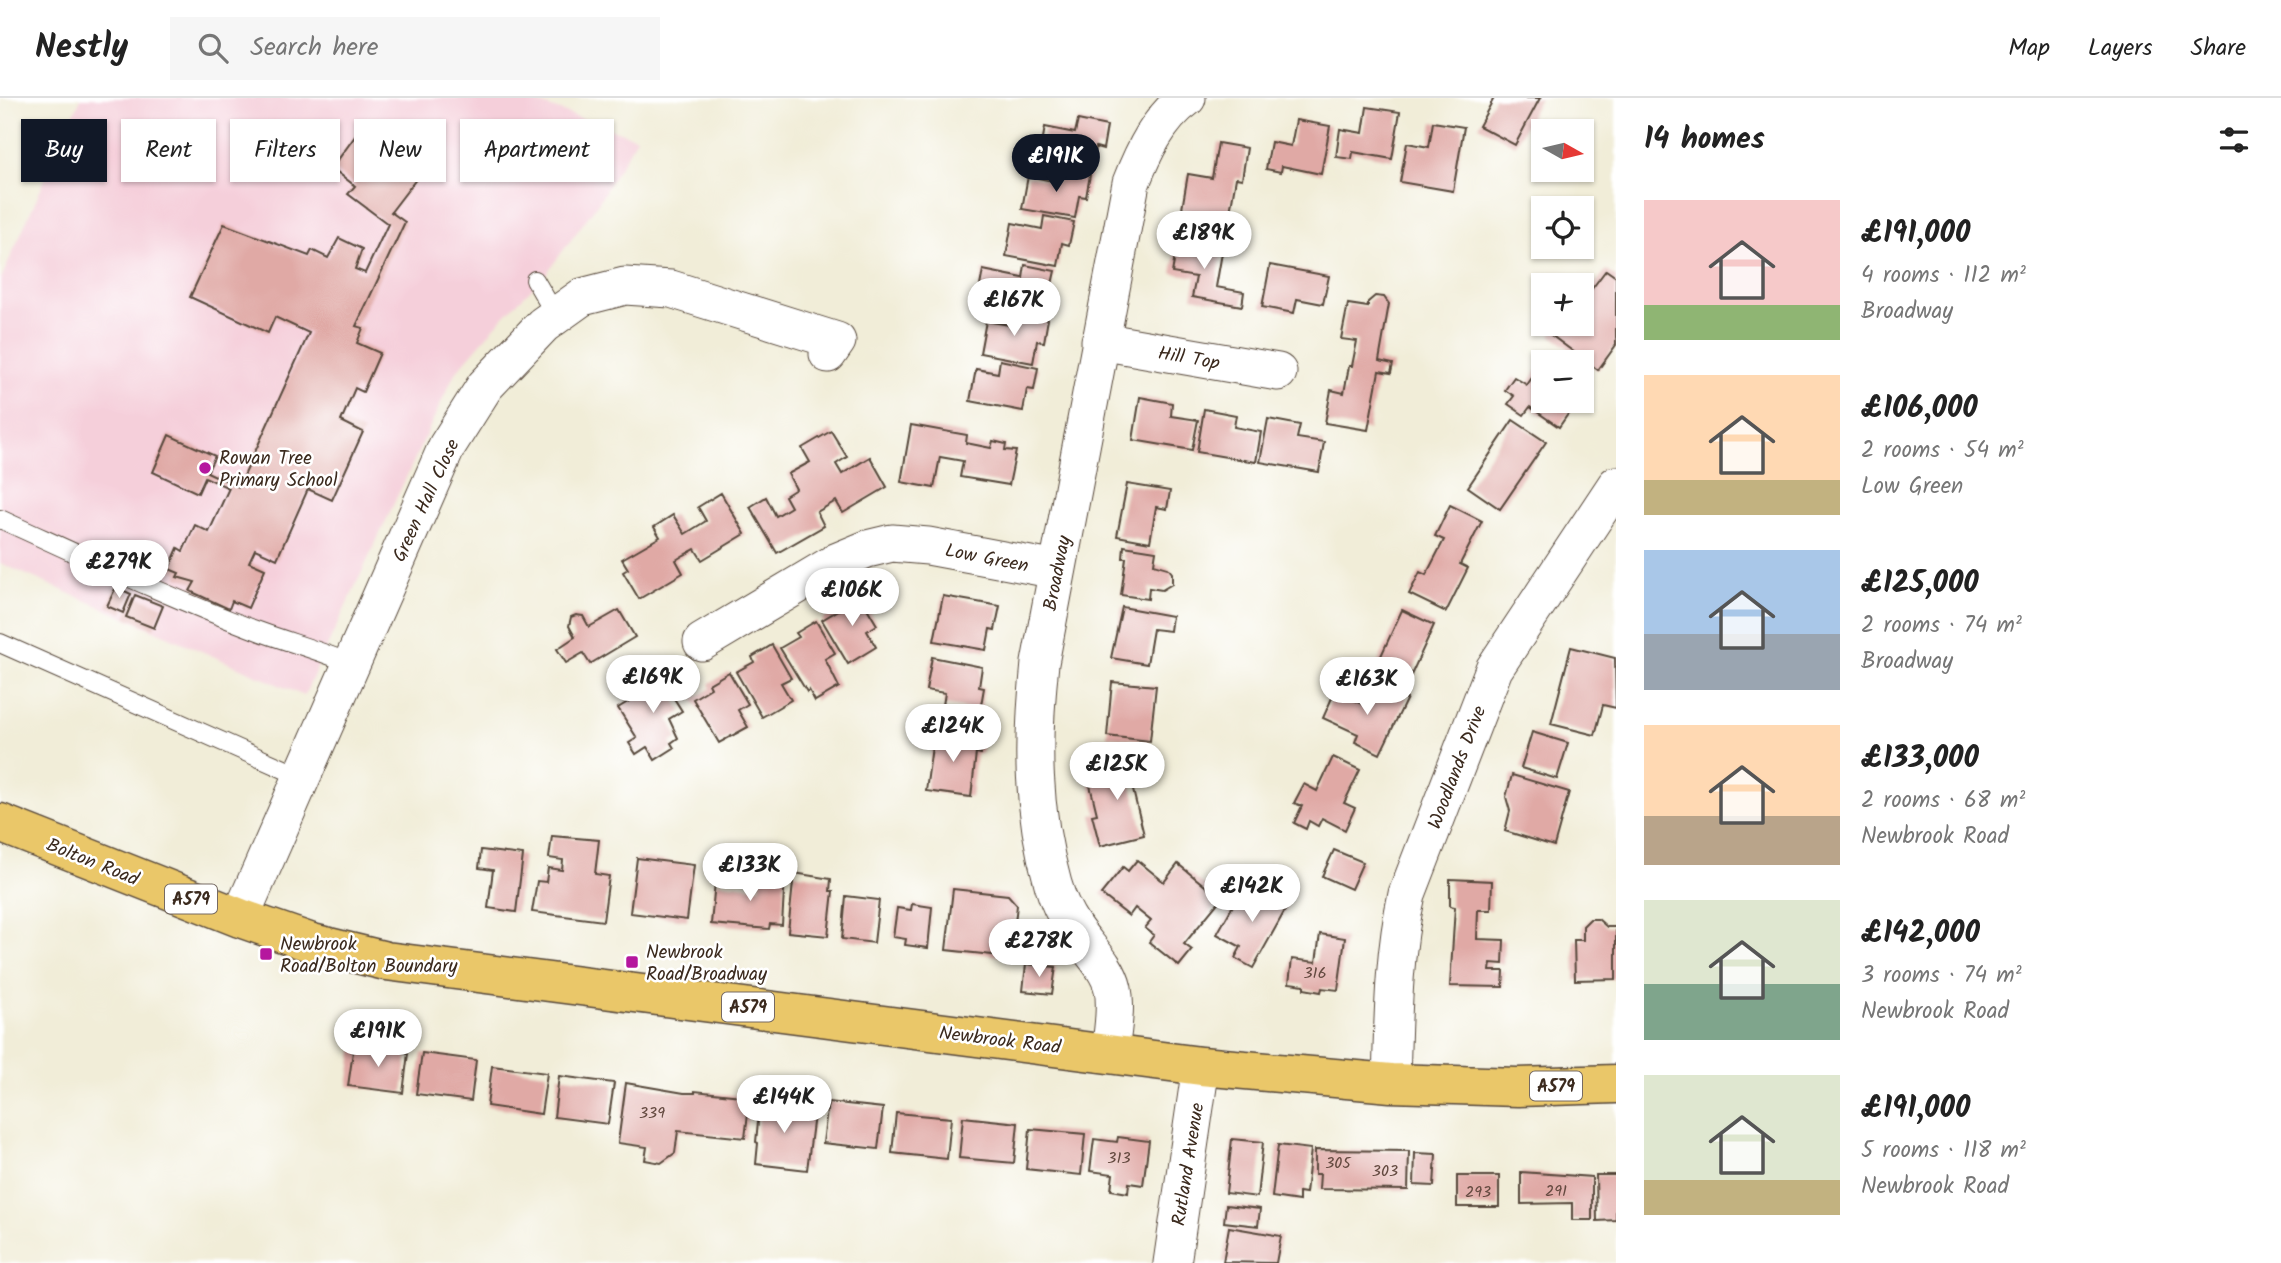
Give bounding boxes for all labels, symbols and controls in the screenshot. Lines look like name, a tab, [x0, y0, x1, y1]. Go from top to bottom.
search box	[170, 17, 660, 80]
text: Nestly	[35, 22, 128, 75]
text: Search here	[250, 27, 378, 69]
icon: search	[194, 29, 232, 67]
text: Map	[2008, 29, 2050, 68]
text: Layers	[2088, 29, 2152, 68]
text: Share	[2190, 29, 2246, 68]
text: 14 homes	[1644, 116, 1765, 164]
chip: Buy	[21, 119, 107, 182]
chip: Rent	[121, 119, 216, 182]
chip: Filters	[230, 119, 340, 182]
chip: New	[354, 119, 446, 182]
chip: Apartment	[460, 119, 614, 182]
north arrow	[1531, 119, 1594, 182]
map controls	[1531, 119, 1594, 413]
icon: filters	[2215, 121, 2253, 159]
pin: £191K	[1007, 134, 1105, 194]
text: £191K	[1028, 139, 1084, 175]
button: locate	[1531, 196, 1594, 259]
text: £191,000	[1861, 210, 1970, 258]
pin: £189K	[1155, 212, 1253, 271]
text: £189K	[1173, 216, 1235, 252]
icon: home	[1700, 228, 1784, 312]
text: 4 rooms · 112 m²	[1861, 258, 2026, 294]
button: +	[1531, 273, 1594, 336]
pin: £167K	[965, 278, 1063, 338]
text: £167K	[984, 283, 1044, 319]
text: Broadway	[1861, 294, 1953, 330]
street label: Hill Top	[1155, 339, 1222, 379]
button: −	[1531, 350, 1594, 413]
text: £106,000	[1861, 385, 1978, 433]
icon: home	[1700, 403, 1784, 487]
text: 2 rooms · 54 m²	[1861, 433, 2024, 469]
street label: Green Hall Close	[385, 434, 469, 567]
place label: Rowan Tree Primary School	[219, 444, 338, 496]
marker: Rowan Tree Primary School	[197, 460, 213, 476]
text: Low Green	[1861, 469, 1963, 505]
street label: Broadway	[1036, 532, 1080, 614]
street label: Low Green	[942, 536, 1031, 582]
pin: £279K	[70, 540, 168, 600]
text: £279K	[86, 545, 152, 581]
text: £125,000	[1861, 560, 1979, 608]
pin: £106K	[803, 568, 901, 628]
text: £106K	[821, 573, 883, 609]
icon: home	[1700, 578, 1784, 662]
text: 2 rooms · 74 m²	[1861, 608, 2022, 644]
text: Broadway	[1861, 644, 1953, 680]
pin: £169K	[604, 656, 702, 715]
pin: £163K	[1318, 658, 1416, 717]
text: £169K	[622, 660, 684, 696]
text: £163K	[1336, 662, 1398, 698]
street label: Woodlands Drive	[1421, 701, 1495, 834]
pin: £124K	[904, 704, 1002, 764]
text: £124K	[921, 709, 985, 745]
text: £133,000	[1861, 735, 1979, 783]
pin: £125K	[1068, 742, 1166, 802]
text: £125K	[1086, 747, 1148, 783]
icon: home	[1700, 753, 1784, 837]
text: 2 rooms · 68 m²	[1861, 783, 2025, 819]
text: Newbrook Road	[1861, 819, 2009, 855]
street label: Bolton Road	[42, 831, 143, 895]
pin: £133K	[701, 844, 799, 903]
text: £133K	[719, 848, 781, 884]
pin: £142K	[1203, 864, 1301, 924]
text: £142K	[1220, 869, 1284, 905]
road number: A579	[165, 884, 217, 914]
text: £142,000	[1861, 910, 1980, 958]
pin: £278K	[990, 920, 1088, 979]
text: £278K	[1005, 924, 1073, 960]
icon: home	[1700, 928, 1784, 1012]
place label: Newbrook Road/Bolton Boundary	[280, 930, 459, 982]
place label: Newbrook Road/Broadway	[646, 938, 768, 990]
marker: Newbrook Road/Bolton Boundary	[258, 946, 274, 962]
marker: Newbrook Road/Broadway	[624, 954, 640, 970]
text: 3 rooms · 74 m²	[1861, 958, 2022, 994]
house number: 316	[1303, 961, 1327, 986]
road number: A579	[722, 992, 774, 1022]
text: Newbrook Road	[1861, 994, 2009, 1030]
pin: £191K	[329, 1010, 427, 1069]
text: £191K	[350, 1014, 406, 1050]
street label: Newbrook Road	[937, 1019, 1063, 1063]
road number: A579	[1530, 1071, 1582, 1100]
pin: £144K	[735, 1076, 833, 1135]
text: £144K	[753, 1080, 815, 1116]
text: £191,000	[1861, 1085, 1970, 1133]
street label: Rutland Avenue	[1164, 1100, 1214, 1228]
house number: 339	[639, 1101, 665, 1126]
icon: home	[1700, 1103, 1784, 1187]
text: 5 rooms · 118 m²	[1861, 1133, 2026, 1169]
house number: 313	[1107, 1146, 1131, 1171]
house number: 305	[1325, 1151, 1352, 1176]
house number: 303	[1372, 1159, 1398, 1184]
text: Newbrook Road	[1861, 1169, 2009, 1205]
house number: 291	[1545, 1179, 1567, 1204]
house number: 293	[1465, 1180, 1491, 1205]

